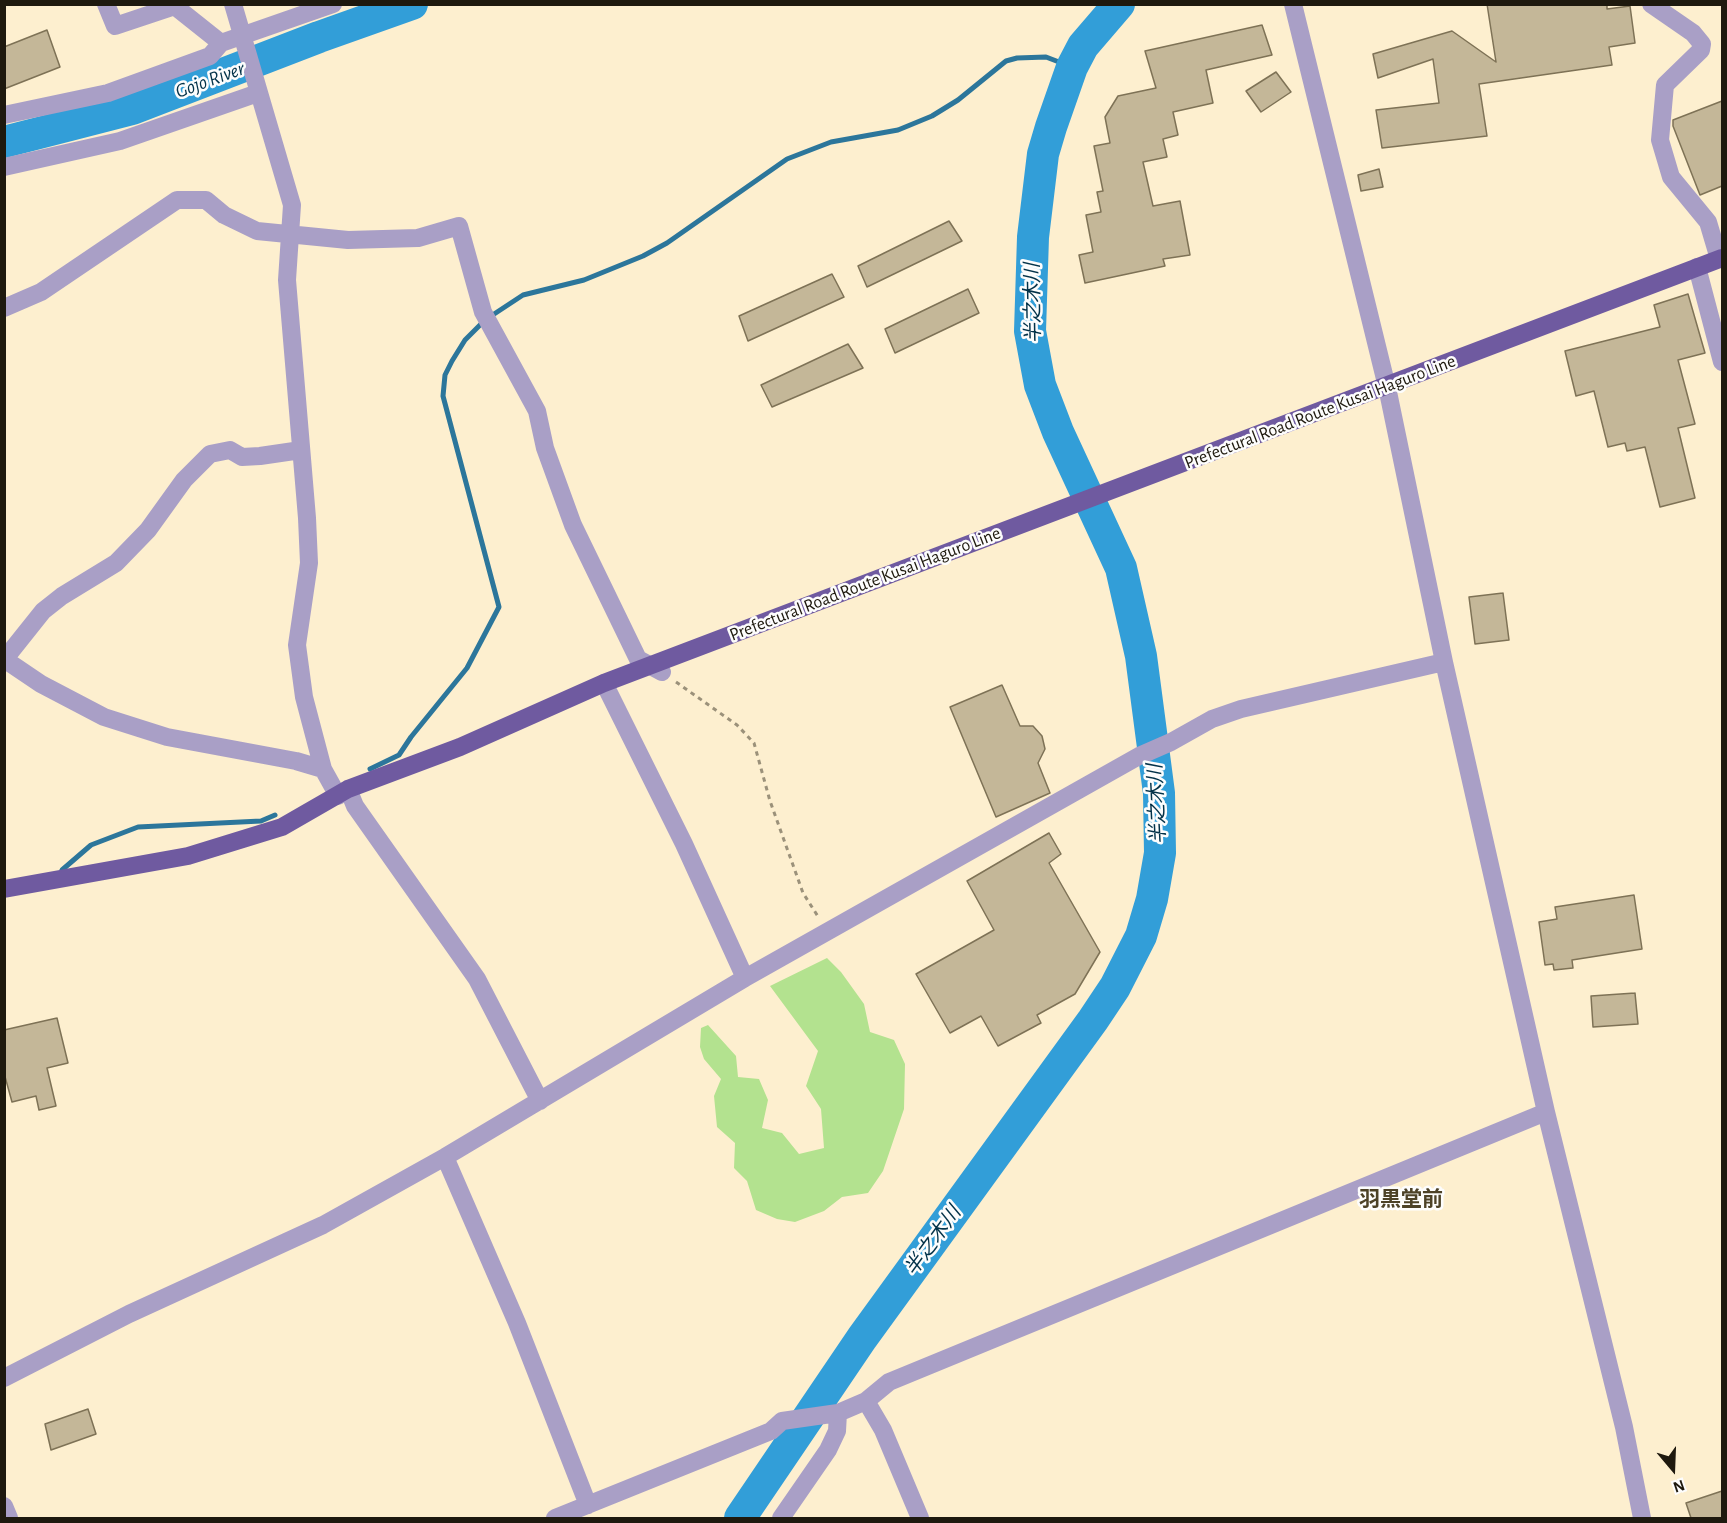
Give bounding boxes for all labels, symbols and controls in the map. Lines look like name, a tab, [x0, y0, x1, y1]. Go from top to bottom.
water label: Gojo River	[172, 56, 248, 104]
water label: 半之木川	[1020, 263, 1046, 343]
street label: Prefectural Road Route Kusai Haguro Line	[1181, 350, 1459, 474]
street label: Prefectural Road Route Kusai Haguro Line	[726, 522, 1004, 646]
water label: 半之木川	[1143, 763, 1171, 845]
district label: 羽黒堂前	[1359, 1187, 1443, 1213]
water label: 半之木川	[900, 1202, 966, 1280]
north arrow	[1643, 1439, 1703, 1499]
text: N	[1671, 1477, 1687, 1495]

